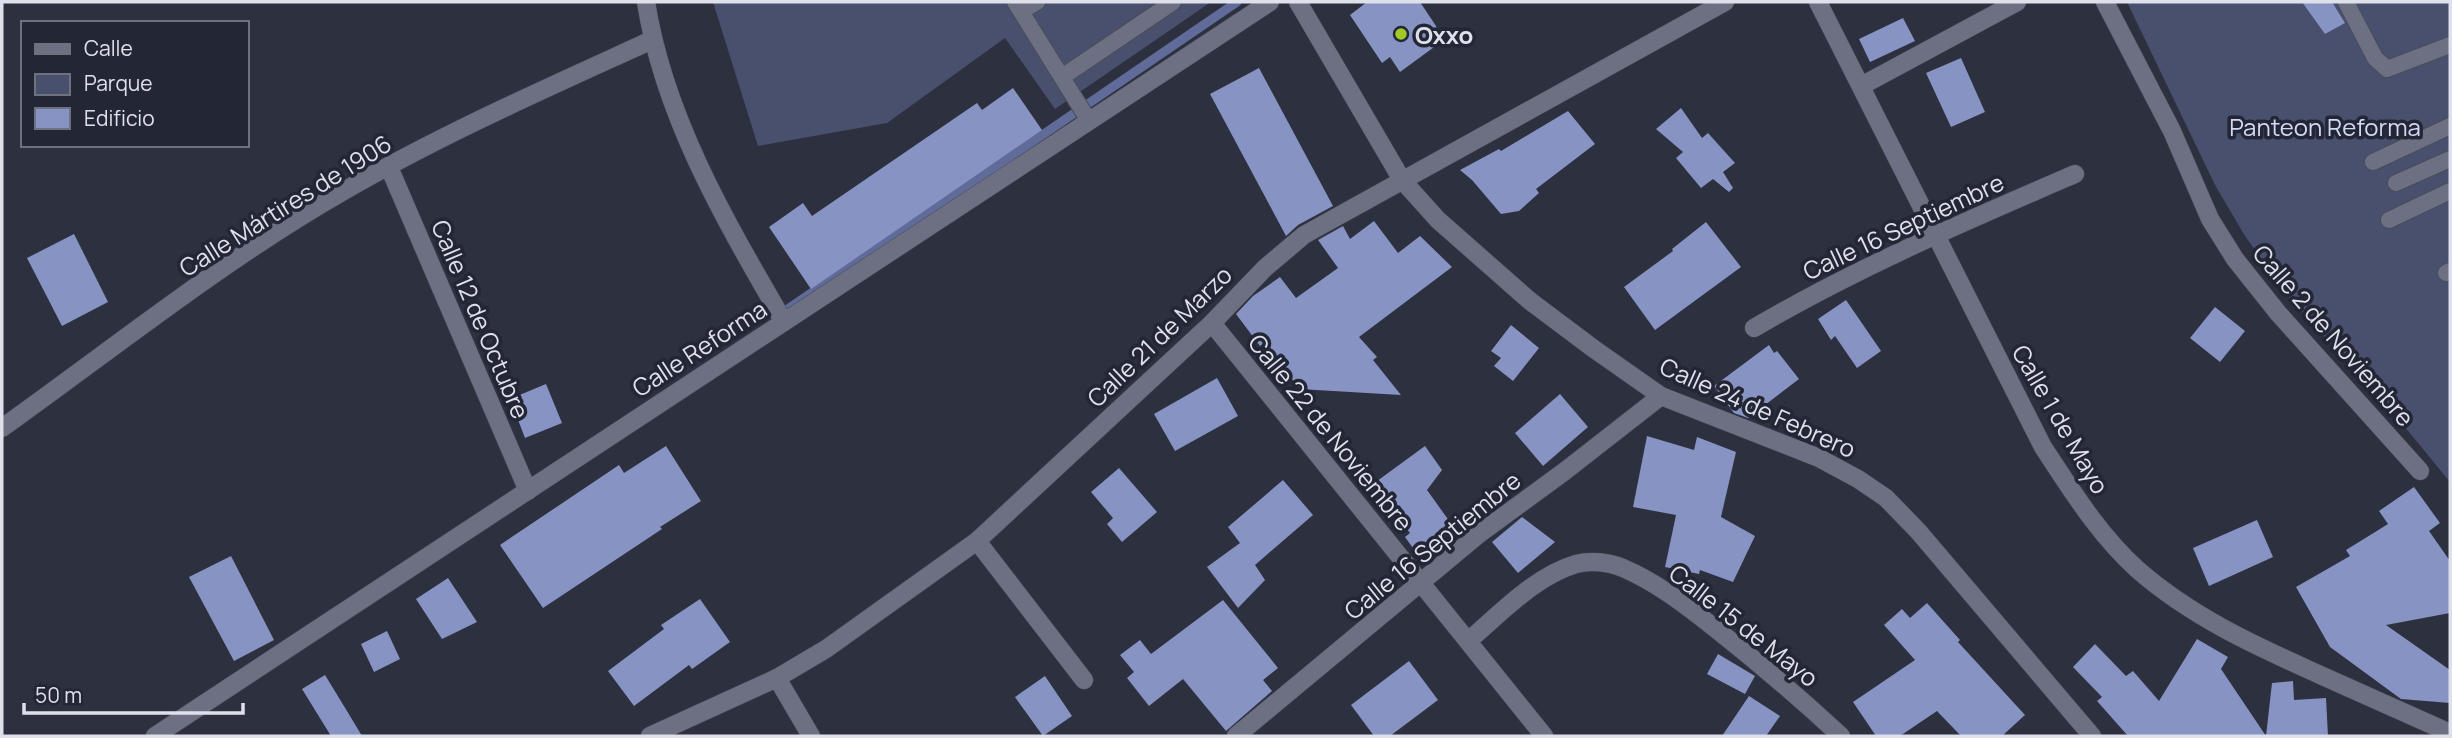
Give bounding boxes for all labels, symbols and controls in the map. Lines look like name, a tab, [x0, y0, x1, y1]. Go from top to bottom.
place label: Oxxo	[1415, 18, 1473, 51]
legend	[21, 21, 248, 147]
marker: Oxxo	[1393, 26, 1409, 42]
text: Calle	[84, 34, 133, 62]
text: Parque	[84, 69, 153, 97]
text: Edificio	[84, 104, 155, 132]
park label: Panteon Reforma	[2229, 110, 2421, 143]
street label: Calle Mártires de 1906	[173, 126, 397, 284]
street label: Calle 16 Septiembre	[1797, 165, 2009, 287]
street label: Calle 12 de Octubre	[424, 215, 538, 423]
street label: Calle 2 de Noviembre	[2246, 237, 2422, 433]
street label: Calle 21 de Marzo	[1079, 258, 1239, 414]
street label: Calle Reforma	[625, 292, 773, 404]
street label: Calle 22 de Noviembre	[1241, 327, 1421, 537]
street label: Calle 1 de Mayo	[2005, 338, 2117, 500]
street label: Calle 24 de Febrero	[1655, 349, 1861, 465]
street label: Calle 16 Septiembre	[1337, 464, 1527, 626]
street label: Calle 15 de Mayo	[1663, 556, 1825, 694]
scale bar	[24, 672, 243, 716]
text: 50 m	[35, 681, 82, 709]

